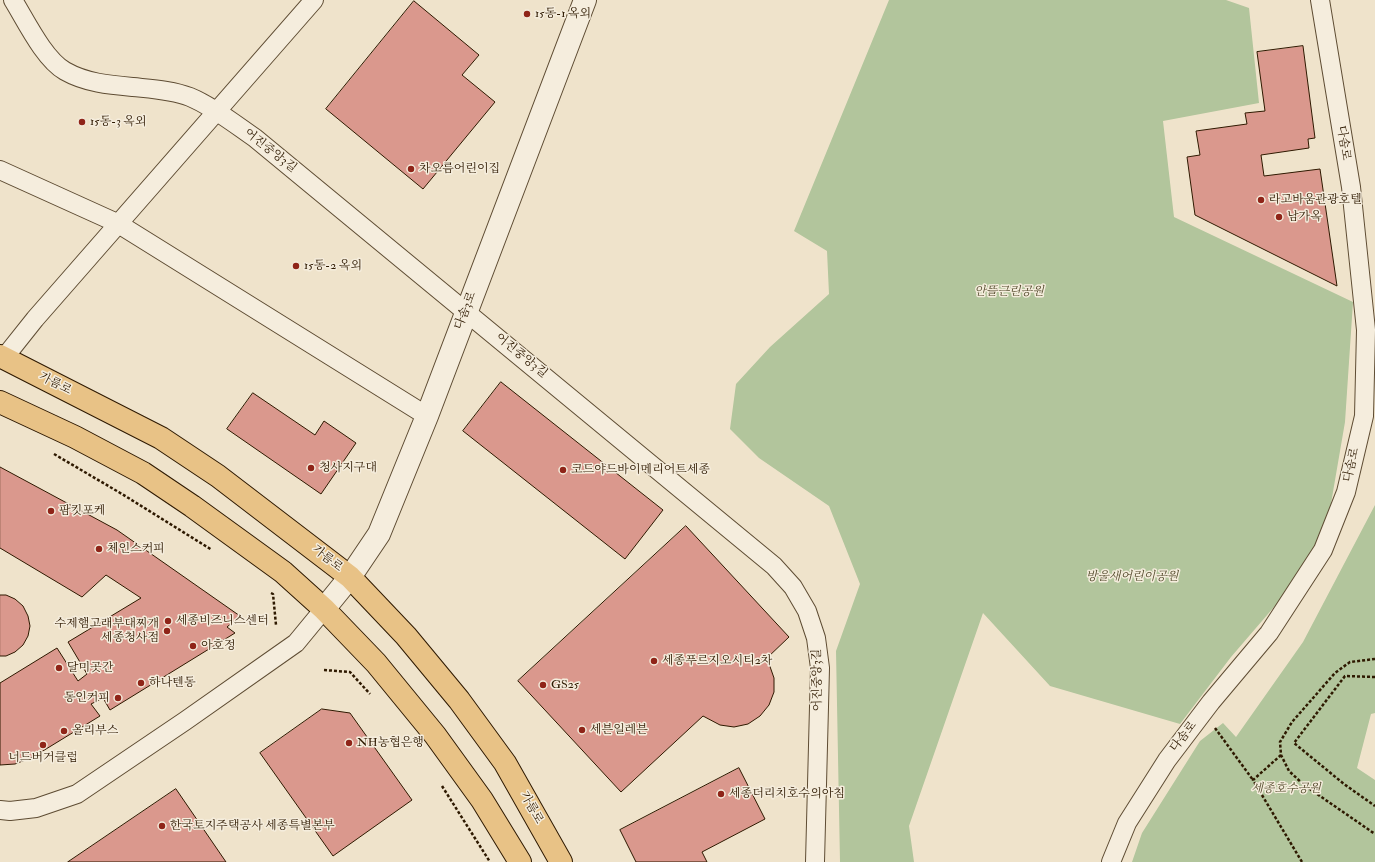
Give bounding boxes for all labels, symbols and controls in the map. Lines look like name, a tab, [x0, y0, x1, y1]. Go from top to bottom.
place label: 15동-1 옥외	[535, 7, 591, 21]
marker: 15동-1 옥외	[522, 9, 532, 19]
place label: 15동-3 옥외	[90, 115, 147, 129]
marker: 15동-3 옥외	[77, 117, 87, 127]
street label: 다솜로	[1333, 125, 1353, 161]
street label: 어진중앙3길	[241, 126, 299, 176]
place label: 차오름어린이집	[419, 162, 500, 176]
marker: 차오름어린이집	[406, 164, 416, 174]
place label: 라고바움관광호텔	[1269, 193, 1362, 207]
marker: 라고바움관광호텔	[1256, 195, 1266, 205]
place label: 남가옥	[1287, 210, 1322, 224]
marker: 남가옥	[1274, 212, 1284, 222]
place label: 15동-2 옥외	[304, 259, 362, 273]
marker: 15동-2 옥외	[291, 261, 301, 271]
park label: 안뜰근린공원	[974, 285, 1044, 299]
street label: 다솜3로	[452, 290, 480, 332]
street label: 어진중앙3길	[492, 331, 550, 381]
street label: 가름로	[36, 370, 74, 398]
street label: 다솜로	[1341, 446, 1363, 484]
place label: 청사지구대	[319, 461, 377, 475]
marker: 청사지구대	[306, 463, 316, 473]
place label: 코드야드바이메리어트세종	[571, 463, 710, 477]
marker: 코드야드바이메리어트세종	[558, 465, 568, 475]
place label: 팜킷포케	[59, 504, 105, 518]
marker: 팜킷포케	[46, 506, 56, 516]
place label: 체인스커피	[107, 542, 165, 556]
street label: 가름로	[309, 543, 345, 575]
marker: 체인스커피	[94, 544, 104, 554]
park label: 방울새어린이공원	[1086, 570, 1178, 584]
place label: 세종비즈니스센터	[176, 614, 269, 628]
marker: 세종비즈니스센터	[163, 616, 173, 626]
place label: 수제햄고래부대찌개 세종청사점	[55, 617, 159, 645]
marker: 수제햄고래부대찌개 세종청사점	[162, 626, 172, 636]
place label: 아호정	[201, 639, 236, 653]
marker: 아호정	[188, 641, 198, 651]
street label: 어진중앙3길	[810, 649, 826, 711]
place label: 세종푸르지오시티2차	[662, 654, 772, 668]
marker: 세종푸르지오시티2차	[649, 656, 659, 666]
place label: 달미곳간	[67, 661, 113, 675]
marker: 달미곳간	[54, 663, 64, 673]
place label: 하나텐동	[149, 676, 195, 690]
marker: 하나텐동	[136, 678, 146, 688]
place label: GS25	[551, 678, 579, 692]
marker: GS25	[538, 680, 548, 690]
place label: 동인커피	[64, 691, 110, 705]
marker: 동인커피	[113, 693, 123, 703]
street label: 다솜로	[1168, 719, 1200, 755]
place label: 세븐일레븐	[590, 723, 648, 737]
place label: 올리부스	[72, 724, 118, 738]
marker: 세븐일레븐	[577, 725, 587, 735]
marker: 올리부스	[59, 726, 69, 736]
place label: NH농협은행	[357, 736, 424, 750]
marker: NH농협은행	[344, 738, 354, 748]
marker: 너드버거클럽	[38, 740, 48, 750]
place label: 너드버거클럽	[8, 751, 78, 765]
park label: 세종호수공원	[1251, 782, 1321, 796]
place label: 세종더리치호수의아침	[729, 787, 845, 801]
street label: 가름로	[516, 789, 546, 827]
marker: 세종더리치호수의아침	[716, 789, 726, 799]
place label: 한국토지주택공사 세종특별본부	[170, 819, 335, 833]
marker: 한국토지주택공사 세종특별본부	[157, 821, 167, 831]

